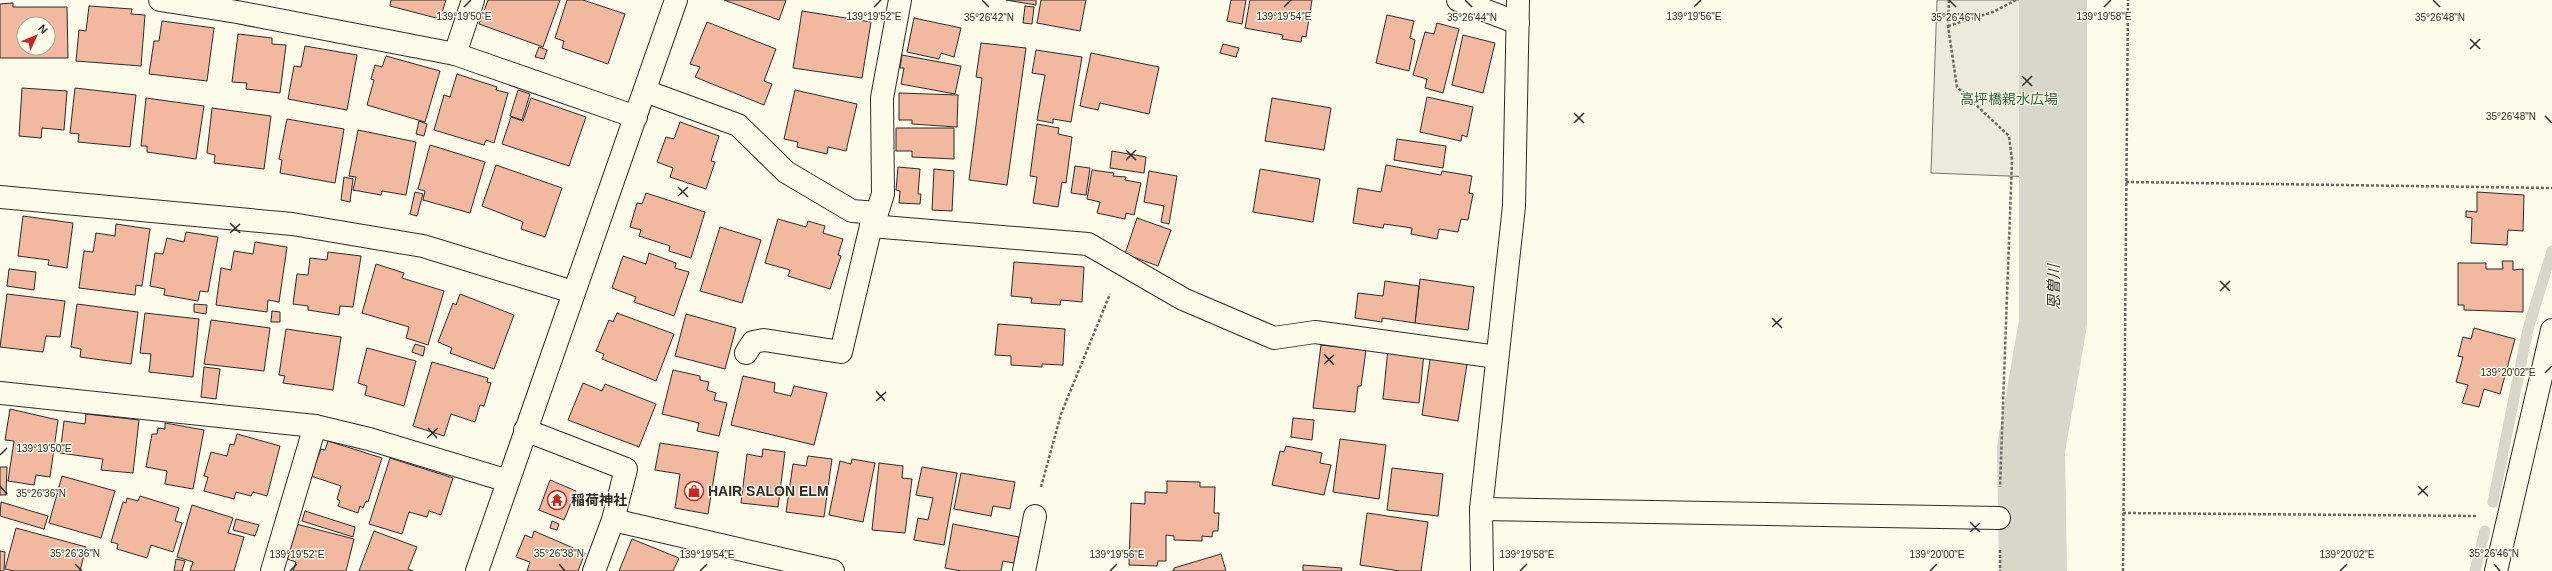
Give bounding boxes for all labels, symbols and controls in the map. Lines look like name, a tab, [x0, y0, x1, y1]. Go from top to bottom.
text: 139°19'50"E	[436, 11, 492, 22]
text: 139°19'52"E	[846, 11, 902, 22]
text: 139°19'54"E	[1256, 11, 1312, 22]
text: 139°19'56"E	[1666, 11, 1722, 22]
text: 139°19'58"E	[2076, 11, 2132, 22]
text: 35°26'42"N	[964, 12, 1014, 23]
text: 35°26'44"N	[1447, 12, 1497, 23]
text: 35°26'46"N	[1931, 12, 1981, 23]
text: 35°26'48"N	[2415, 12, 2465, 23]
north arrow	[16, 16, 56, 56]
text: N	[36, 22, 50, 36]
park label: 高坪橋親水広場	[1960, 91, 2058, 107]
text: 35°26'48"N	[2486, 111, 2536, 122]
water label: 恩曽川	[2045, 263, 2062, 310]
text: 139°20'02"E	[2480, 367, 2536, 378]
text: 139°19'50"E	[16, 443, 72, 454]
shop icon: HAIR SALON ELM	[683, 480, 705, 502]
place label: HAIR SALON ELM	[708, 483, 829, 499]
text: 35°26'36"N	[16, 488, 66, 499]
temple icon: 稲荷神社	[546, 489, 568, 511]
place label: 稲荷神社	[571, 492, 627, 508]
text: 35°26'36"N	[50, 548, 100, 559]
text: 35°26'38"N	[534, 548, 584, 559]
text: 35°26'46"N	[2469, 548, 2519, 559]
text: 139°19'52"E	[269, 549, 325, 560]
text: 139°19'54"E	[679, 549, 735, 560]
text: 139°19'56"E	[1089, 549, 1145, 560]
text: 139°19'58"E	[1499, 549, 1555, 560]
text: 139°20'00"E	[1909, 549, 1965, 560]
text: 139°20'02"E	[2319, 549, 2375, 560]

